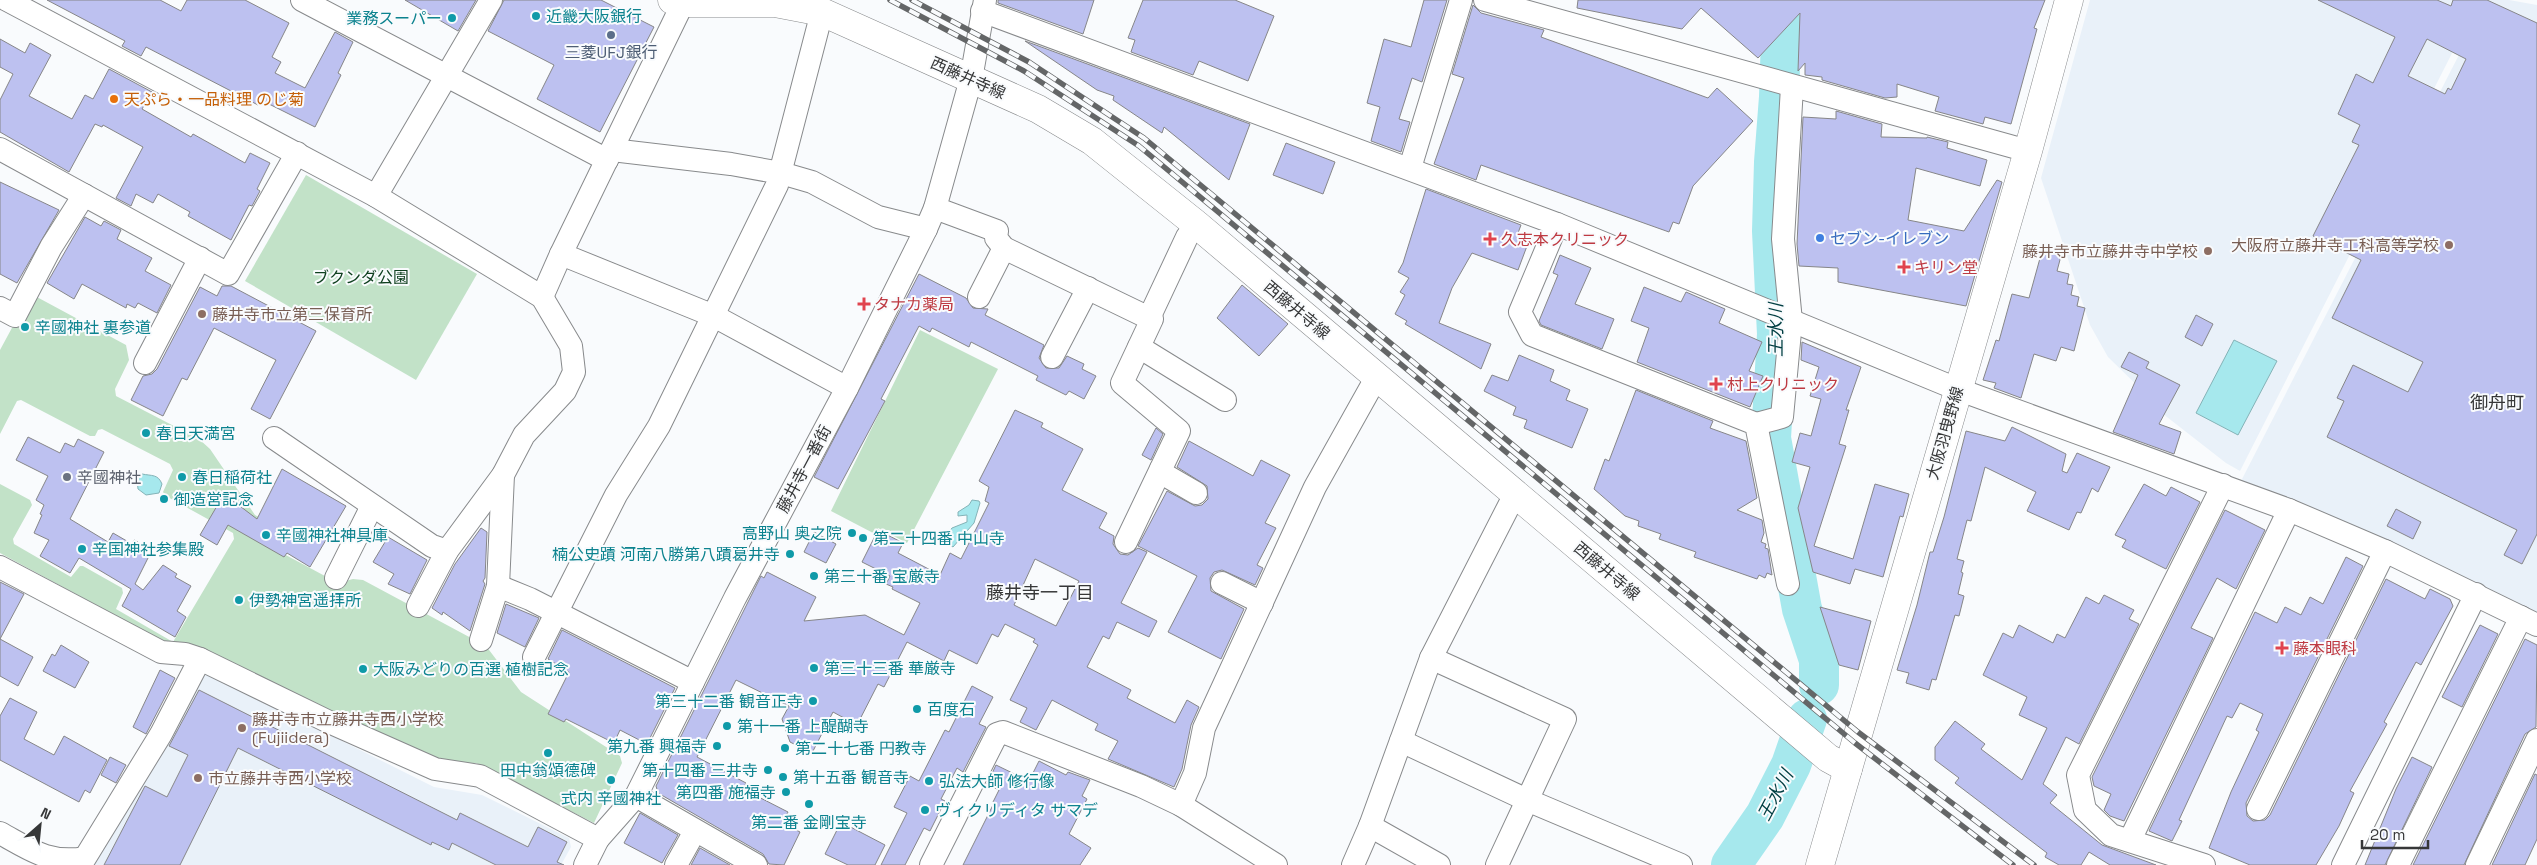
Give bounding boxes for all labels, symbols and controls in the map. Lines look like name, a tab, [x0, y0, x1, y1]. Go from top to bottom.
place label: 近畿大阪銀行	[546, 6, 642, 27]
place label: 業務スーパー	[346, 8, 442, 29]
marker: 近畿大阪銀行	[530, 10, 542, 22]
marker: 業務スーパー	[446, 12, 458, 24]
marker: 三菱UFJ銀行	[605, 29, 617, 41]
place label: 三菱UFJ銀行	[565, 42, 657, 63]
street label: 西藤井寺線	[927, 52, 1009, 104]
place label: 天ぷら・一品料理 のじ菊	[124, 89, 304, 110]
marker: 天ぷら・一品料理 のじ菊	[108, 93, 120, 105]
place label: セブン-イレブン	[1830, 228, 1949, 249]
place label: 久志本クリニック	[1501, 229, 1629, 250]
marker: 久志本クリニック	[1483, 232, 1497, 246]
marker: セブン-イレブン	[1814, 232, 1826, 244]
place label: 大阪府立藤井寺工科高等学校	[2231, 235, 2439, 256]
marker: 大阪府立藤井寺工科高等学校	[2443, 239, 2455, 251]
place label: 藤井寺市立藤井寺中学校	[2022, 241, 2198, 262]
marker: 藤井寺市立藤井寺中学校	[2202, 245, 2214, 257]
place label: キリン堂	[1914, 257, 1978, 278]
marker: キリン堂	[1898, 261, 1910, 273]
park label: ブクンダ公園	[313, 267, 409, 288]
street label: 西藤井寺線	[1260, 276, 1334, 344]
place label: タナカ薬局	[874, 294, 954, 315]
marker: タナカ薬局	[858, 298, 870, 310]
water label: 王水川	[1764, 301, 1787, 357]
place label: 藤井寺市立第三保育所	[212, 304, 372, 325]
marker: 藤井寺市立第三保育所	[196, 308, 208, 320]
place label: 辛國神社 裏参道	[35, 317, 151, 338]
marker: 辛國神社 裏参道	[19, 321, 31, 333]
place label: 村上クリニック	[1727, 374, 1839, 395]
marker: 村上クリニック	[1709, 377, 1723, 391]
street label: 大阪羽曳野線	[1922, 384, 1968, 482]
district label: 御舟町	[2470, 391, 2524, 414]
street label: 藤井寺一番街	[772, 422, 836, 516]
place label: 春日天満宮	[156, 423, 236, 444]
marker: 春日天満宮	[140, 427, 152, 439]
place label: 辛國神社	[77, 467, 141, 488]
place label: 春日稲荷社	[192, 467, 272, 488]
marker: 辛國神社	[61, 471, 73, 483]
marker: 春日稲荷社	[176, 471, 188, 483]
place label: 御造営記念	[174, 489, 254, 510]
marker: 御造営記念	[158, 493, 170, 505]
place label: 高野山 奥之院	[742, 523, 842, 544]
place label: 辛國神社神具庫	[276, 525, 388, 546]
marker: 高野山 奥之院	[846, 527, 858, 539]
place label: 第二十四番 中山寺	[873, 528, 1005, 549]
marker: 辛國神社神具庫	[260, 529, 272, 541]
marker: 第二十四番 中山寺	[857, 532, 869, 544]
street label: 西藤井寺線	[1570, 537, 1644, 605]
place label: 辛国神社参集殿	[92, 539, 204, 560]
marker: 辛国神社参集殿	[76, 543, 88, 555]
place label: 楠公史蹟 河南八勝第八蹟葛井寺	[552, 544, 780, 565]
marker: 楠公史蹟 河南八勝第八蹟葛井寺	[784, 548, 796, 560]
place label: 第三十番 宝厳寺	[824, 566, 940, 587]
marker: 第三十番 宝厳寺	[808, 570, 820, 582]
district label: 藤井寺一丁目	[986, 581, 1094, 604]
place label: 伊勢神宮遥拝所	[249, 590, 361, 611]
marker: 伊勢神宮遥拝所	[233, 594, 245, 606]
place label: 藤本眼科	[2293, 638, 2357, 659]
marker: 藤本眼科	[2275, 641, 2289, 655]
place label: 第三十三番 華厳寺	[824, 658, 956, 679]
place label: 大阪みどりの百選 植樹記念	[373, 659, 569, 680]
marker: 第三十三番 華厳寺	[808, 662, 820, 674]
marker: 大阪みどりの百選 植樹記念	[357, 663, 369, 675]
place label: 第三十二番 観音正寺	[655, 691, 803, 712]
marker: 第三十二番 観音正寺	[807, 695, 819, 707]
place label: 百度石	[927, 699, 975, 720]
marker: 百度石	[911, 703, 923, 715]
place label: 藤井寺市立藤井寺西小学校 (Fujiidera)	[252, 709, 444, 748]
place label: 第十一番 上醍醐寺	[737, 716, 869, 737]
marker: 第十一番 上醍醐寺	[721, 720, 733, 732]
marker: 藤井寺市立藤井寺西小学校 (Fujiidera)	[236, 722, 248, 734]
place label: 第九番 興福寺	[607, 736, 707, 757]
place label: 第二十七番 円教寺	[795, 738, 927, 759]
marker: 第九番 興福寺	[711, 740, 723, 752]
marker: 第二十七番 円教寺	[779, 742, 791, 754]
marker: 田中翁頌德碑	[542, 747, 554, 759]
place label: 田中翁頌德碑	[500, 760, 596, 781]
place label: 第十四番 三井寺	[642, 760, 758, 781]
marker: 第十四番 三井寺	[762, 764, 774, 776]
water label: 王水川	[1752, 764, 1799, 824]
place label: 第十五番 観音寺	[793, 767, 909, 788]
place label: 市立藤井寺西小学校	[208, 768, 352, 789]
marker: 第十五番 観音寺	[777, 771, 789, 783]
place label: 弘法大師 修行像	[939, 771, 1055, 792]
marker: 市立藤井寺西小学校	[192, 772, 204, 784]
marker: 式内 辛國神社	[605, 774, 617, 786]
marker: 弘法大師 修行像	[923, 775, 935, 787]
place label: 第四番 施福寺	[676, 782, 776, 803]
marker: 第四番 施福寺	[780, 786, 792, 798]
place label: 式内 辛國神社	[561, 788, 661, 809]
marker: 第二番 金剛宝寺	[803, 798, 815, 810]
north arrow	[15, 800, 65, 850]
place label: ヴィクリディタ サマデ	[935, 800, 1098, 821]
text: N	[38, 803, 54, 824]
marker: ヴィクリディタ サマデ	[919, 804, 931, 816]
place label: 第二番 金剛宝寺	[751, 812, 867, 833]
scale bar	[2362, 818, 2428, 850]
text: 20 m	[2370, 825, 2405, 844]

